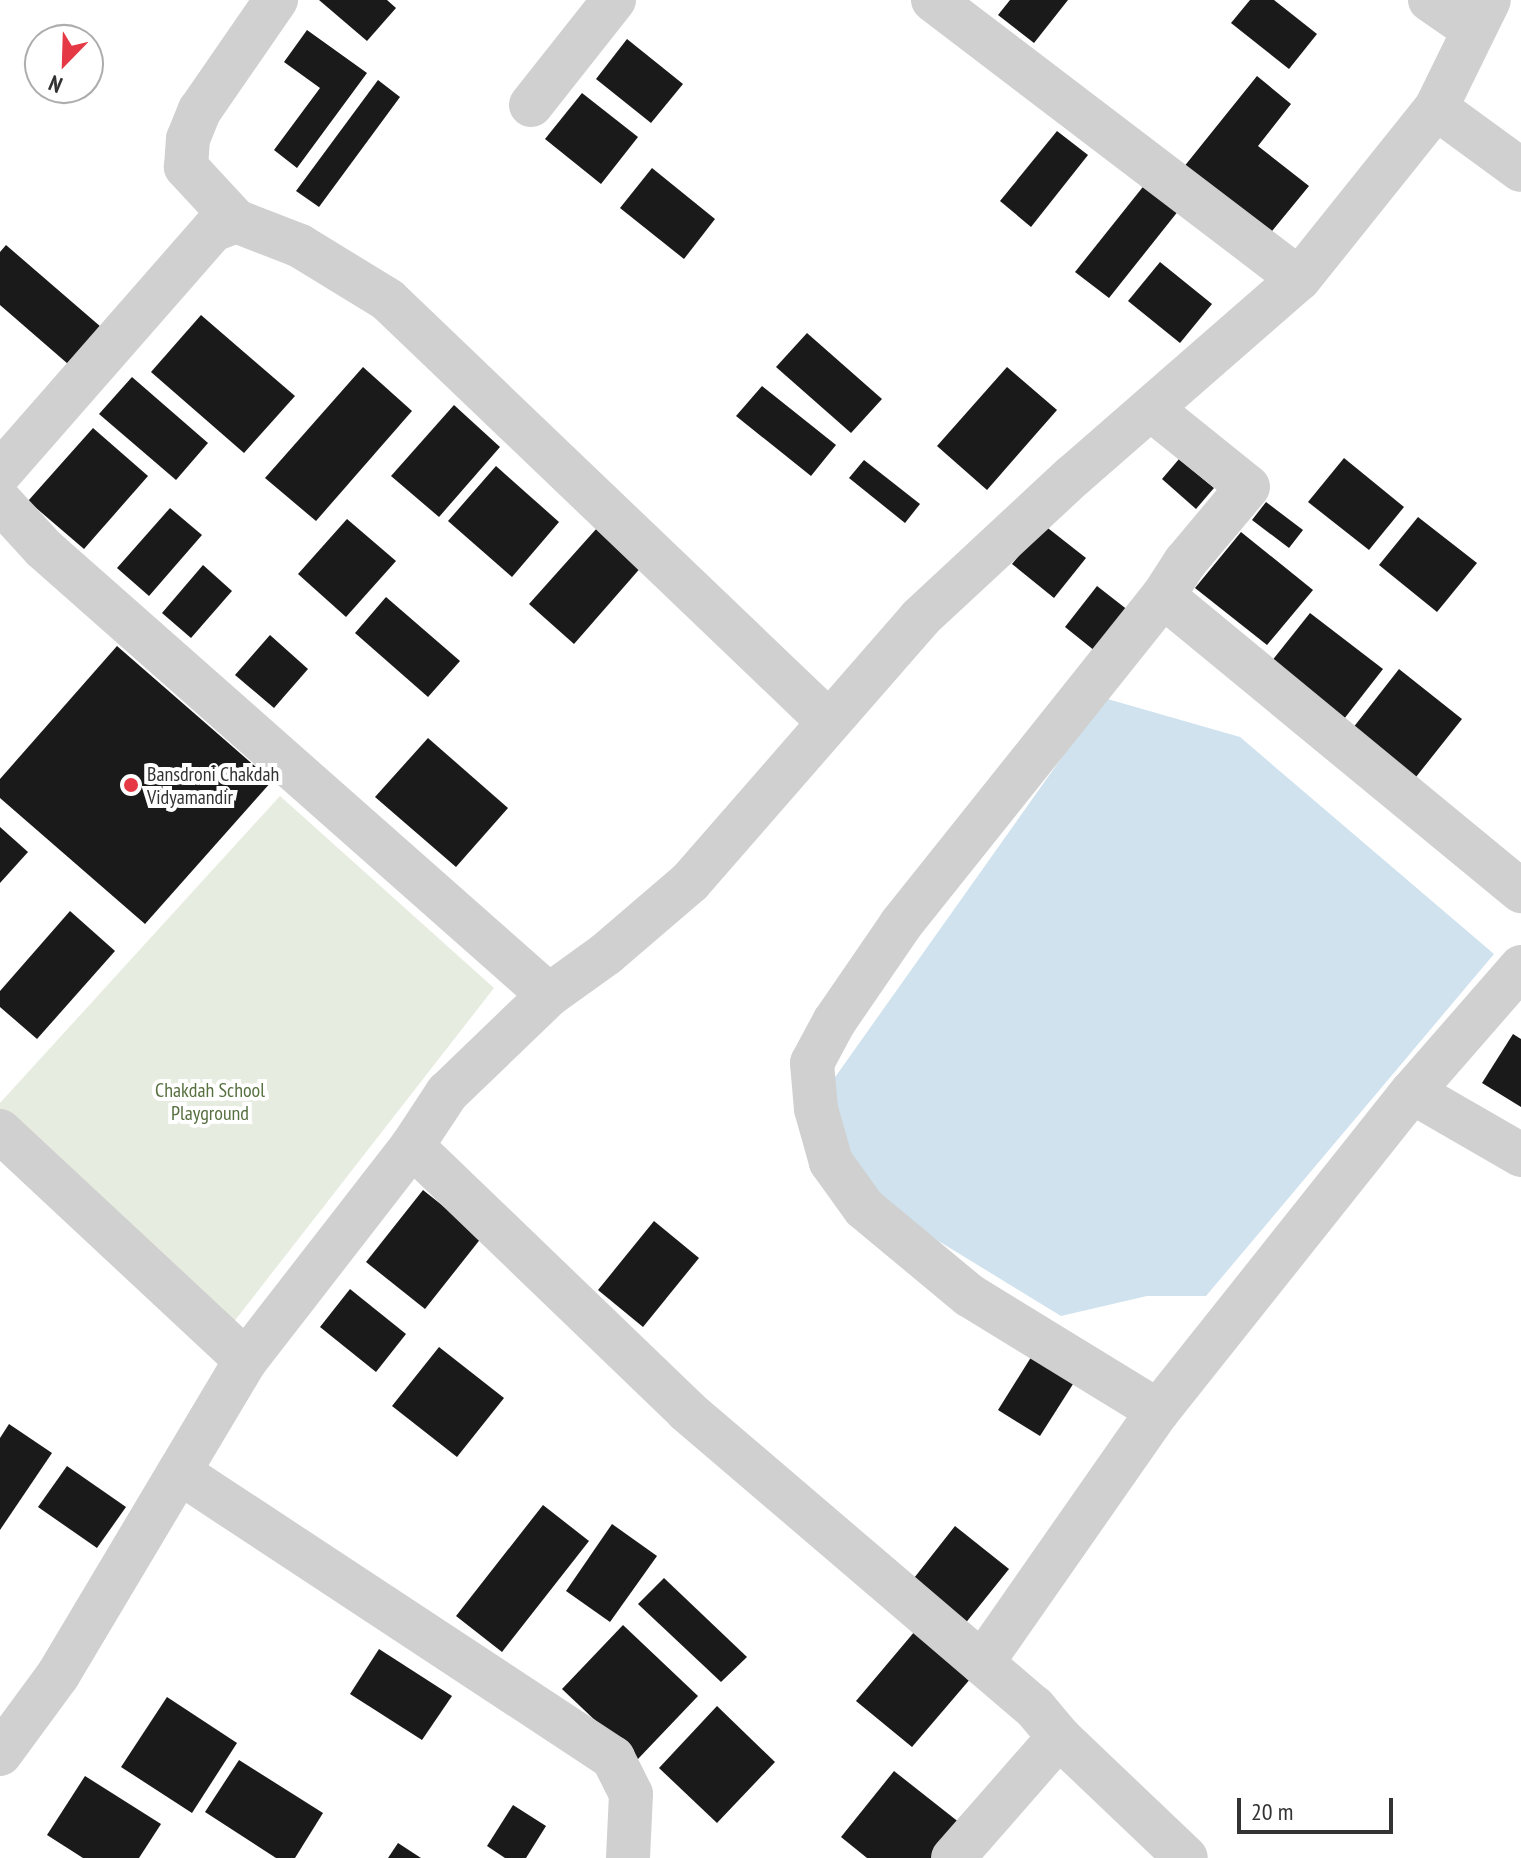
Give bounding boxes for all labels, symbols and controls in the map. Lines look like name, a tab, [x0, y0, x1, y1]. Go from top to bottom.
north arrow	[24, 24, 104, 104]
text: N	[44, 69, 66, 99]
place label: Bansdroni Chakdah Vidyamandir	[147, 762, 279, 809]
marker: Bansdroni Chakdah Vidyamandir	[122, 776, 140, 794]
park label: Chakdah School Playground	[155, 1078, 265, 1125]
scale bar	[1241, 1782, 1397, 1832]
text: 20 m	[1251, 1796, 1293, 1827]

